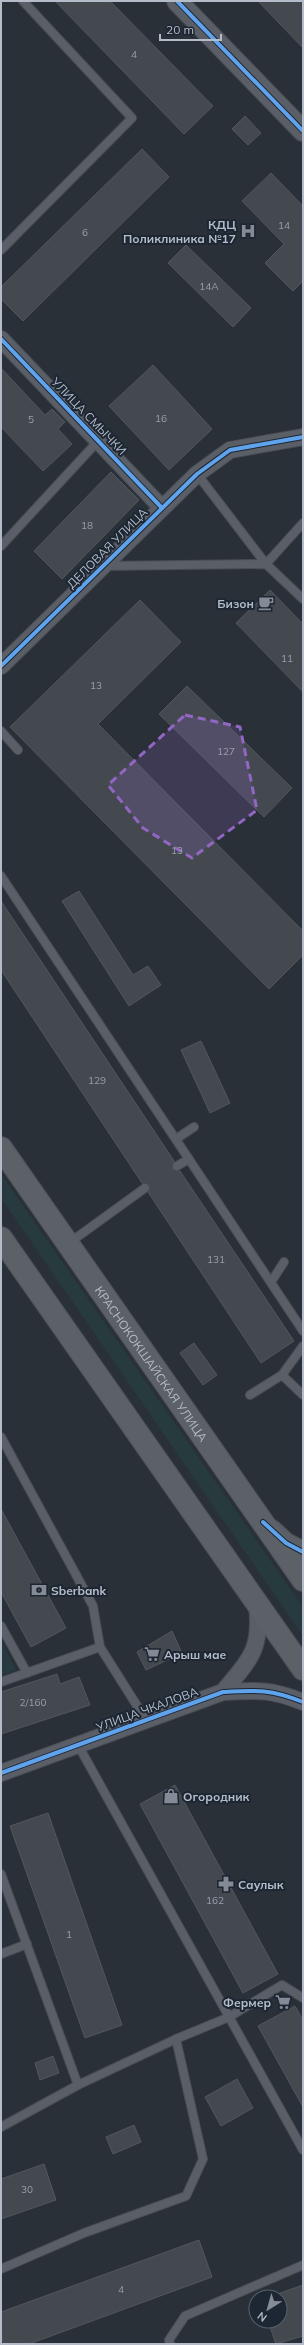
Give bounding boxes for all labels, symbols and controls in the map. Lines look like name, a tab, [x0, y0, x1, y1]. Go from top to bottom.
scale bar	[160, 16, 221, 42]
text: 20 m	[166, 22, 194, 37]
house number: 4	[131, 48, 137, 61]
place label: КДЦ Поликлиника №17	[123, 217, 236, 246]
house number: 14	[278, 219, 290, 232]
hospital icon: КДЦ Поликлиника №17	[239, 222, 257, 240]
house number: 6	[82, 226, 88, 239]
house number: 14А	[199, 280, 219, 293]
street label: УЛИЦА СМЫЧКИ	[48, 373, 130, 458]
house number: 16	[155, 412, 167, 425]
house number: 5	[28, 413, 34, 426]
street label: ДЕЛОВАЯ УЛИЦА	[64, 504, 151, 591]
house number: 18	[81, 519, 93, 532]
cafe icon: Бизон	[257, 594, 275, 612]
place label: Бизон	[217, 596, 254, 611]
house number: 11	[281, 652, 293, 665]
house number: 13	[90, 679, 102, 692]
house number: 127	[217, 745, 235, 758]
house number: 13	[171, 844, 183, 857]
house number: 129	[88, 1074, 106, 1087]
house number: 131	[207, 1253, 225, 1266]
street label: КРАСНОКОКШАЙСКАЯ УЛИЦА	[92, 1283, 211, 1444]
bank icon: Sberbank	[30, 1581, 48, 1599]
place label: Sberbank	[51, 1583, 107, 1598]
supermarket icon: Арыш мае	[143, 1645, 161, 1663]
place label: Арыш мае	[164, 1647, 227, 1662]
street label: УЛИЦА ЧКАЛОВА	[93, 1683, 200, 1735]
house number: 2/160	[20, 1696, 46, 1709]
shop icon: Огородник	[162, 1787, 180, 1805]
place label: Огородник	[183, 1789, 250, 1804]
pharmacy icon: Саулык	[217, 1875, 235, 1893]
place label: Саулык	[238, 1877, 284, 1892]
house number: 162	[206, 1894, 224, 1907]
house number: 1	[66, 1928, 72, 1941]
supermarket icon: Фермер	[274, 1993, 292, 2011]
place label: Фермер	[223, 1995, 271, 2010]
house number: 30	[21, 2183, 33, 2196]
house number: 4	[118, 2283, 124, 2296]
north arrow	[248, 2289, 288, 2329]
text: N	[254, 2309, 270, 2325]

